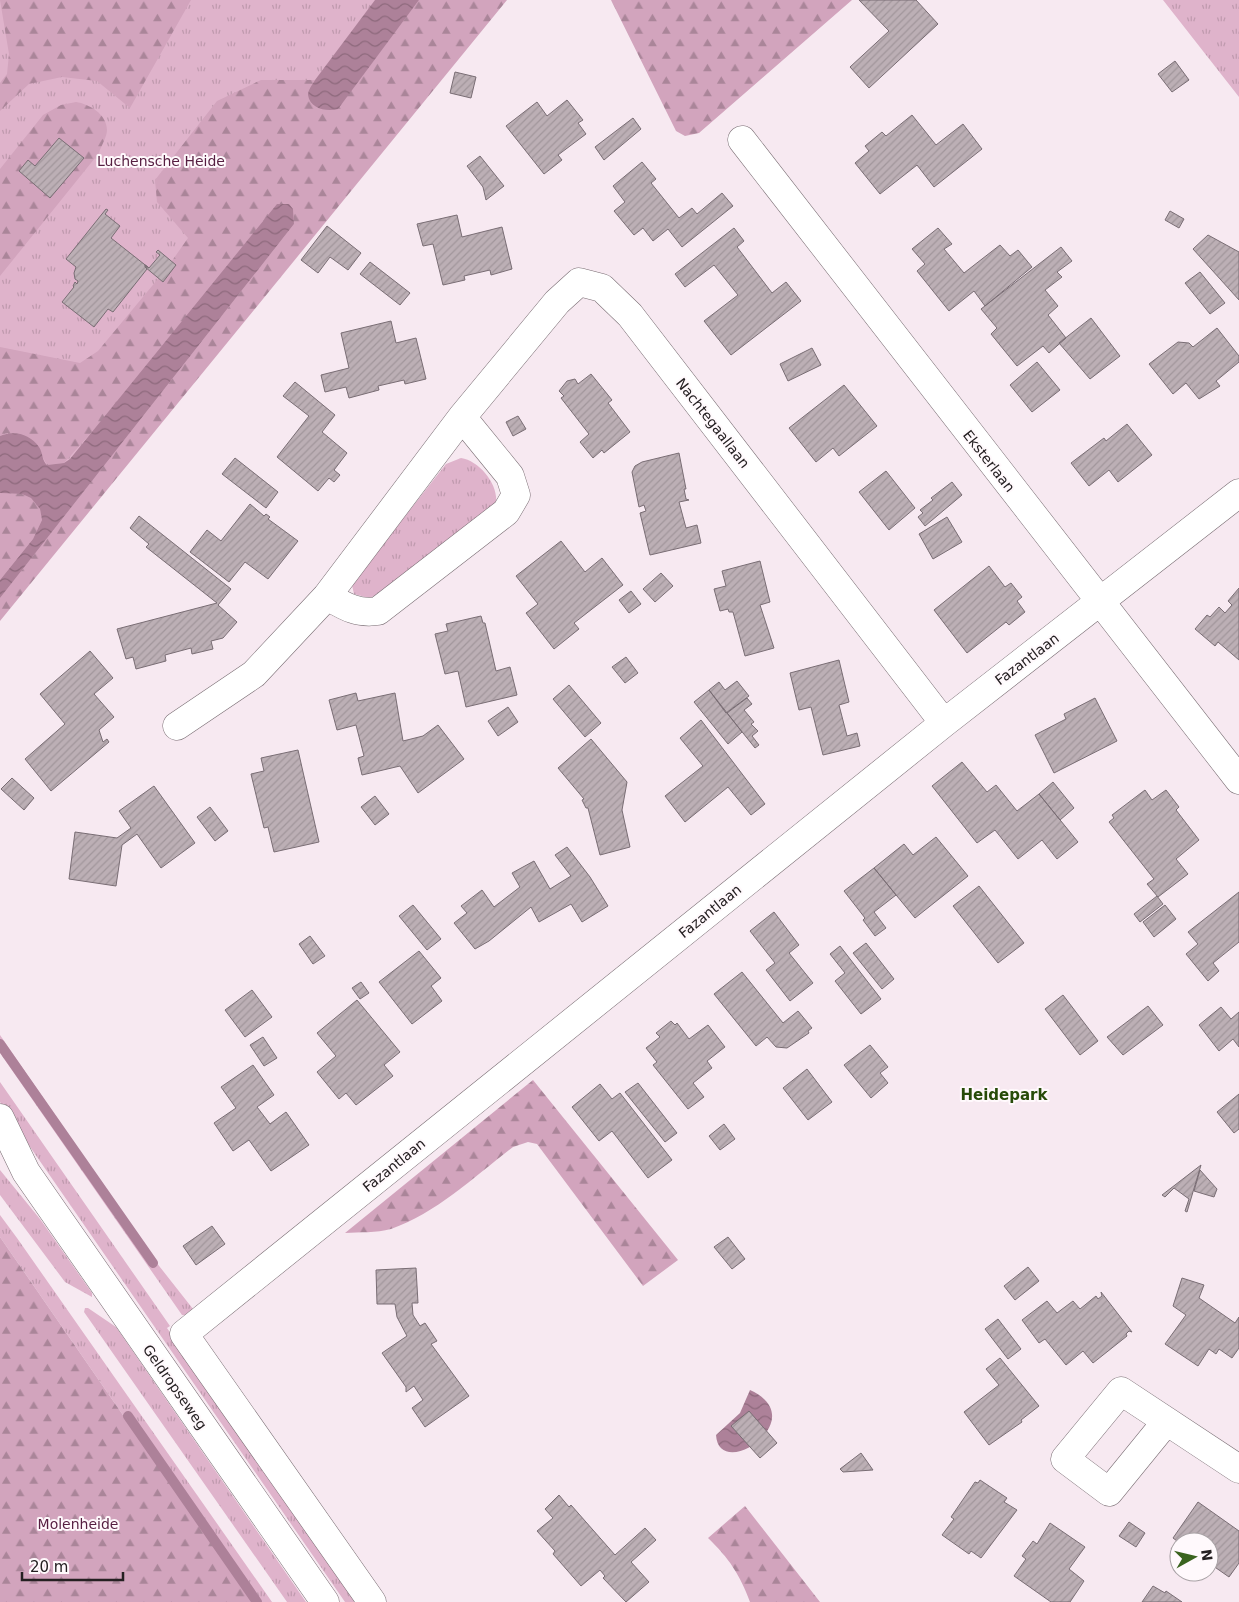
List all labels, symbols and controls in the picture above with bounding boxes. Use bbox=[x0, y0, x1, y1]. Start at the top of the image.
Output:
park label: Luchensche Heide bbox=[97, 153, 225, 169]
street label: Nachtegaallaan bbox=[673, 375, 753, 471]
street label: Eksterlaan bbox=[960, 427, 1018, 495]
street label: Fazantlaan bbox=[992, 630, 1062, 688]
street label: Fazantlaan bbox=[676, 881, 744, 941]
district label: Heidepark bbox=[960, 1086, 1049, 1104]
street label: Fazantlaan bbox=[360, 1135, 428, 1195]
street label: Geldropseweg bbox=[140, 1341, 210, 1433]
park label: Molenheide bbox=[38, 1516, 118, 1532]
north arrow bbox=[1169, 1532, 1219, 1582]
text: N bbox=[1198, 1548, 1216, 1562]
scale bar bbox=[22, 1550, 124, 1582]
text: 20 m bbox=[30, 1558, 68, 1576]

